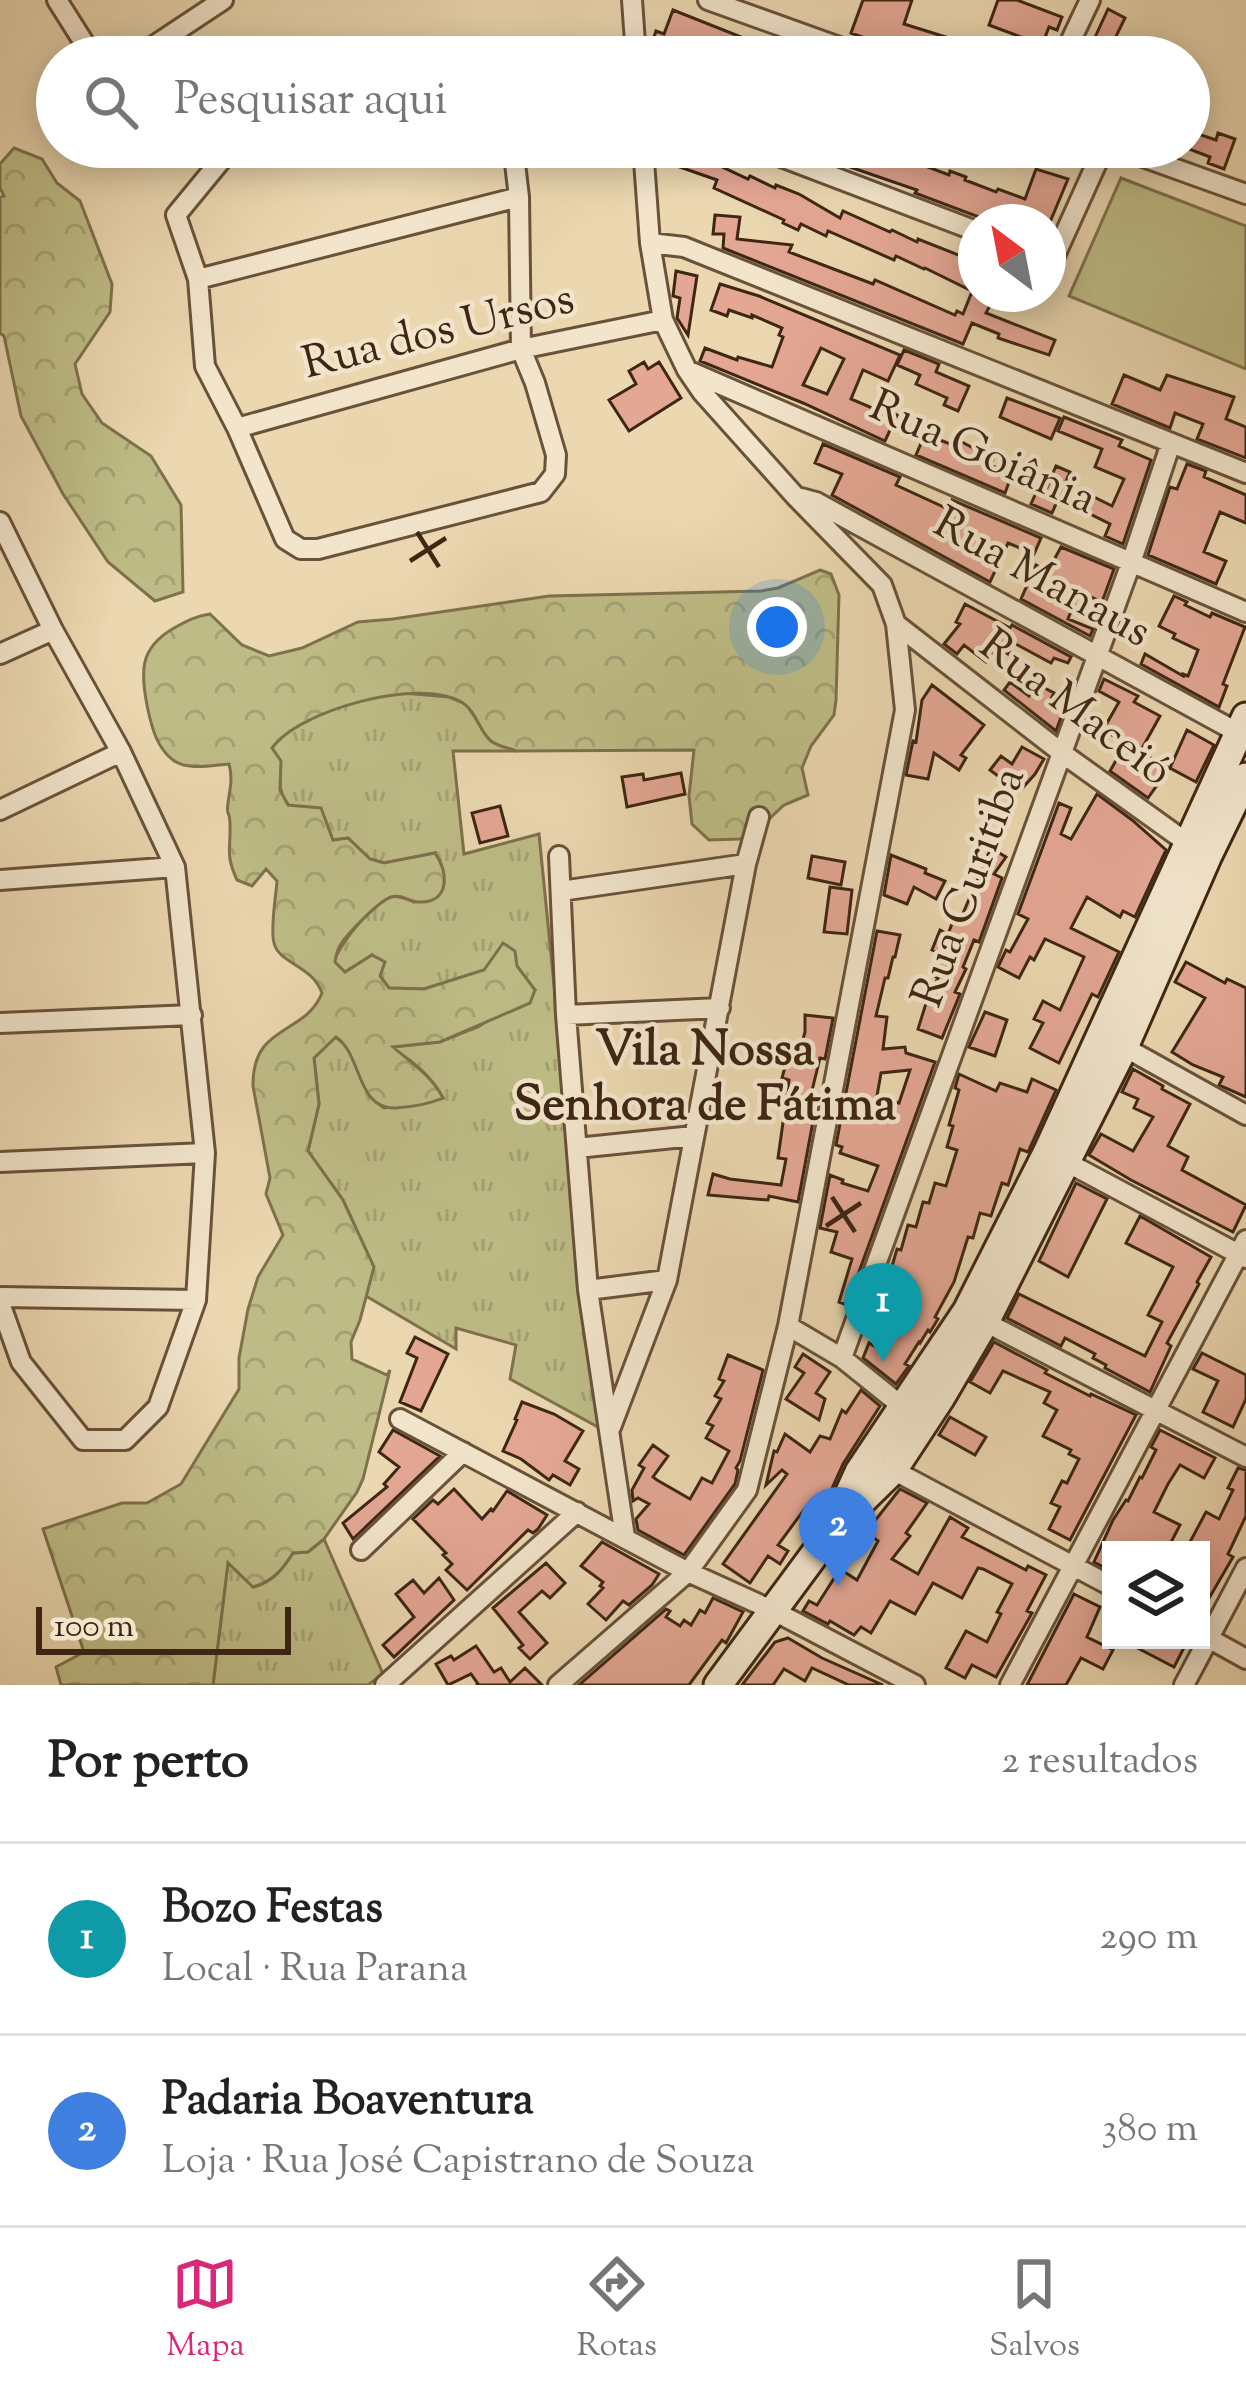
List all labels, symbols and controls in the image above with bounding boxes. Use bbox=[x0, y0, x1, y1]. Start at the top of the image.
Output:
search box bbox=[36, 36, 1210, 168]
icon: search bbox=[78, 69, 144, 135]
text: Pesquisar aqui bbox=[174, 70, 447, 135]
north arrow bbox=[958, 204, 1066, 312]
street label: Rua dos Ursos bbox=[296, 269, 582, 399]
street label: Rua Goiânia bbox=[858, 376, 1106, 534]
street label: Rua Manaus bbox=[920, 493, 1162, 667]
your location bbox=[747, 597, 807, 657]
street label: Rua Maceió bbox=[964, 616, 1184, 804]
street label: Rua Curitiba bbox=[897, 759, 1045, 1017]
district label: Vila Nossa Senhora de Fátima bbox=[514, 1018, 896, 1142]
pin: 1 bbox=[844, 1263, 922, 1362]
pin: 2 bbox=[799, 1487, 877, 1586]
map controls bbox=[1102, 1541, 1210, 1649]
button: layers bbox=[1102, 1541, 1210, 1649]
scale bar bbox=[36, 1601, 291, 1654]
text: 100 m bbox=[54, 1604, 134, 1652]
text: Por perto bbox=[48, 1727, 249, 1800]
text: 2 resultados bbox=[1001, 1735, 1198, 1791]
text: Bozo Festas bbox=[162, 1878, 383, 1943]
text: 1 bbox=[80, 1911, 94, 1967]
text: 290 m bbox=[1100, 1911, 1198, 1967]
text: Local · Rua Parana bbox=[162, 1943, 468, 1999]
text: Padaria Boaventura bbox=[162, 2070, 534, 2135]
text: 2 bbox=[78, 2103, 96, 2159]
text: 380 m bbox=[1102, 2103, 1198, 2159]
text: Loja · Rua José Capistrano de Souza bbox=[162, 2135, 755, 2191]
tab: Mapa bbox=[166, 2251, 245, 2371]
tab: Rotas bbox=[577, 2251, 657, 2371]
tab: Salvos bbox=[989, 2251, 1080, 2371]

